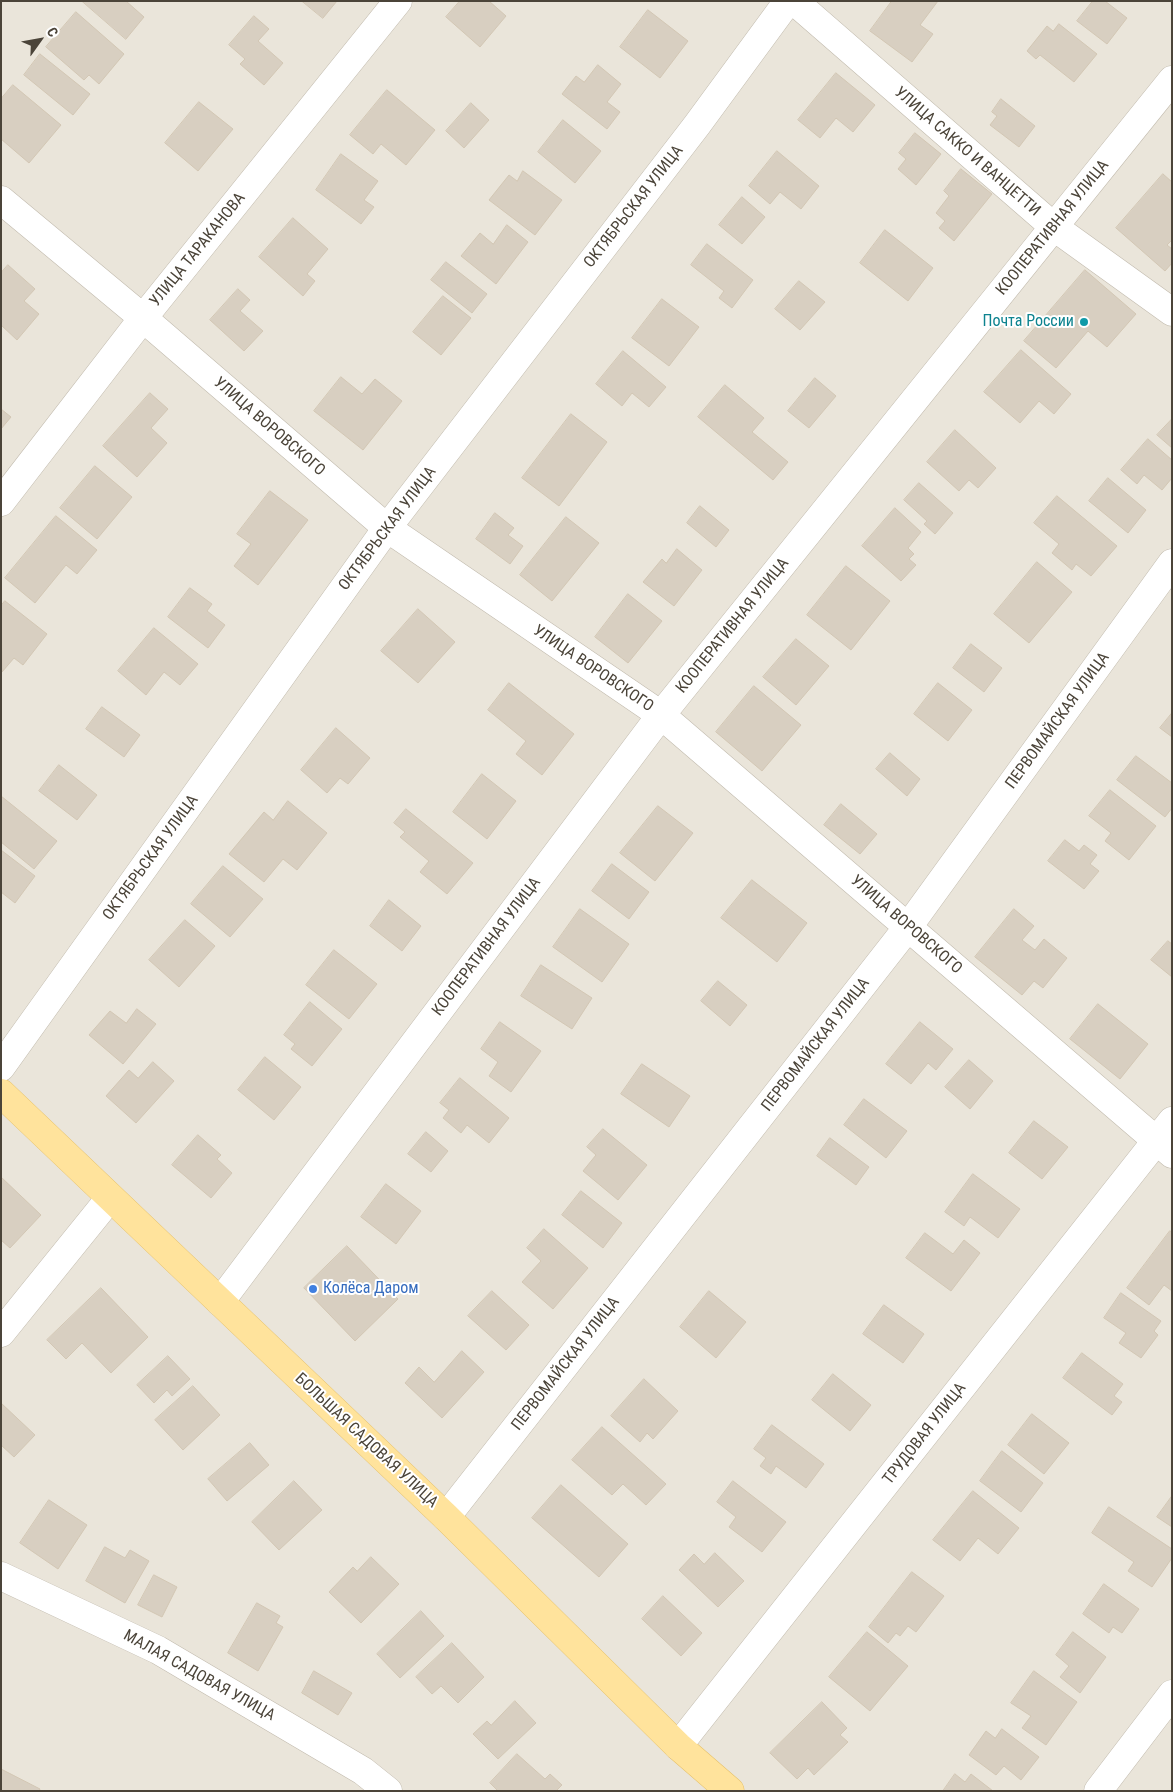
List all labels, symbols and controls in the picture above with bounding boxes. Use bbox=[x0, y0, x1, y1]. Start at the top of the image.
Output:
north arrow bbox=[15, 15, 65, 65]
text: С bbox=[44, 24, 62, 40]
street label: УЛИЦА САККО И ВАНЦЕТТИ bbox=[890, 83, 1044, 221]
street label: ОКТЯБРЬСКАЯ УЛИЦА bbox=[580, 142, 688, 272]
street label: КООПЕРАТИВНАЯ УЛИЦА bbox=[993, 156, 1113, 300]
street label: УЛИЦА ТАРАКАНОВА bbox=[146, 189, 250, 311]
place label: Почта России bbox=[982, 312, 1074, 332]
marker: Почта России bbox=[1078, 316, 1090, 328]
street label: УЛИЦА ВОРОВСКОГО bbox=[209, 373, 329, 481]
street label: ОКТЯБРЬСКАЯ УЛИЦА bbox=[335, 463, 441, 595]
street label: КООПЕРАТИВНАЯ УЛИЦА bbox=[673, 554, 793, 698]
street label: УЛИЦА ВОРОВСКОГО bbox=[529, 622, 657, 716]
street label: ПЕРВОМАЙСКАЯ УЛИЦА bbox=[1002, 649, 1114, 793]
street label: ОКТЯБРЬСКАЯ УЛИЦА bbox=[99, 792, 203, 924]
street label: УЛИЦА ВОРОВСКОГО bbox=[846, 871, 966, 979]
street label: КООПЕРАТИВНАЯ УЛИЦА bbox=[429, 874, 545, 1020]
street label: ПЕРВОМАЙСКАЯ УЛИЦА bbox=[758, 974, 874, 1116]
place label: Колёса Даром bbox=[323, 1279, 419, 1299]
marker: Колёса Даром bbox=[307, 1283, 319, 1295]
street label: ПЕРВОМАЙСКАЯ УЛИЦА bbox=[508, 1293, 624, 1435]
street label: БОЛЬШАЯ САДОВАЯ УЛИЦА bbox=[290, 1370, 442, 1512]
street label: ТРУДОВАЯ УЛИЦА bbox=[879, 1379, 971, 1489]
street label: МАЛАЯ САДОВАЯ УЛИЦА bbox=[120, 1626, 278, 1726]

